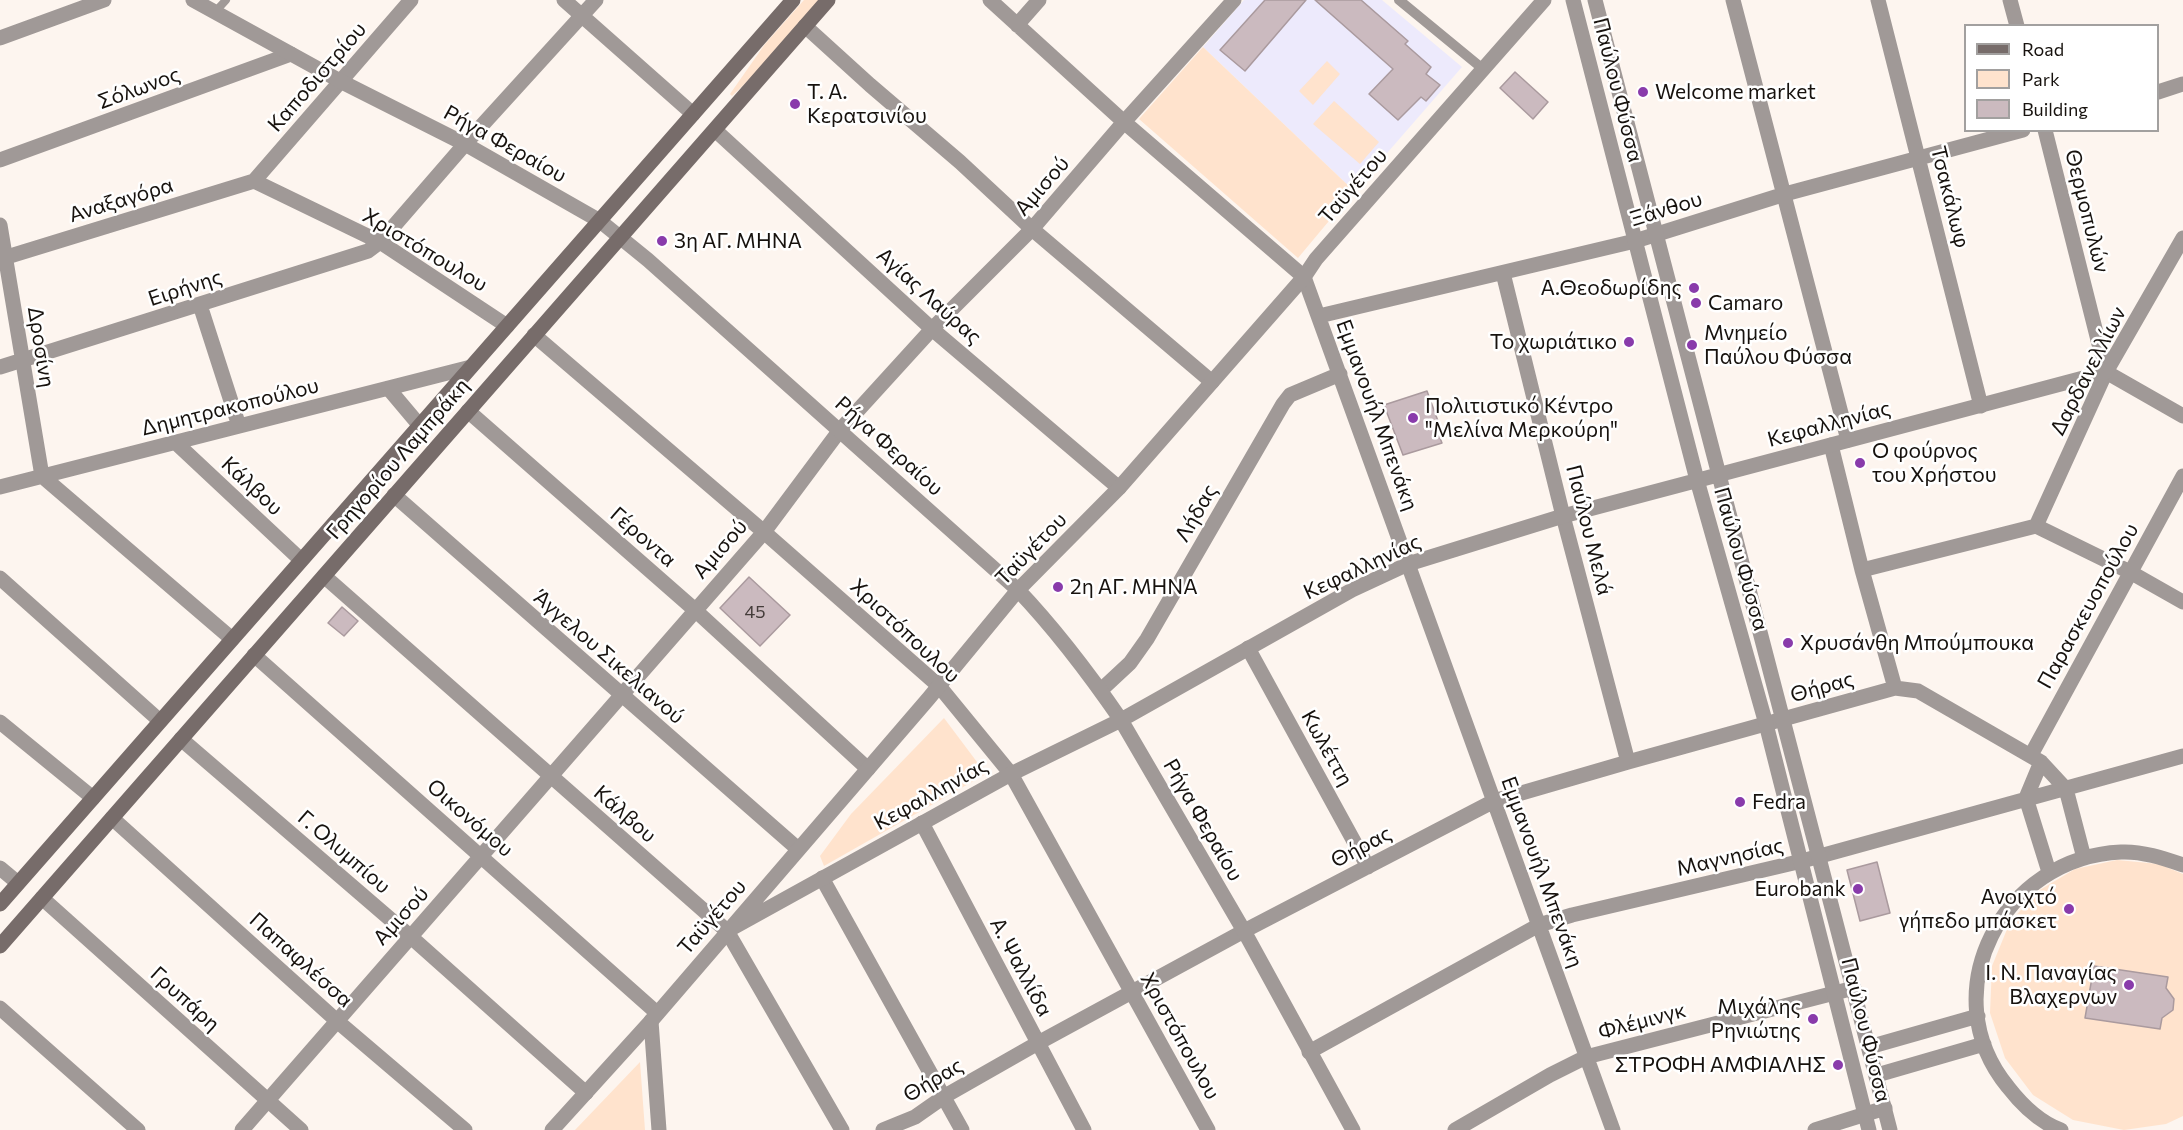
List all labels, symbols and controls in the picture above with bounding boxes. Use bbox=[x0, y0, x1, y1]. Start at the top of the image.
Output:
street label: Παύλου Φύσσα bbox=[1588, 15, 1648, 165]
street label: Καποδιστρίου bbox=[262, 17, 372, 137]
legend bbox=[1964, 24, 2159, 132]
text: Road bbox=[2022, 38, 2064, 60]
street label: Σόλωνος bbox=[95, 62, 183, 114]
text: Park bbox=[2022, 68, 2060, 90]
place label: Τ. Α. Κερατσινίου bbox=[807, 79, 927, 129]
place label: Welcome market bbox=[1655, 79, 1816, 105]
marker: Welcome market bbox=[1636, 85, 1650, 99]
marker: Τ. Α. Κερατσινίου bbox=[788, 97, 802, 111]
text: Building bbox=[2022, 98, 2088, 120]
street label: Ρήγα Φεραίου bbox=[439, 100, 571, 188]
street label: Ταϋγέτου bbox=[1313, 143, 1393, 229]
street label: Τσακάλωφ bbox=[1925, 144, 1975, 250]
street label: Θερμοπυλών bbox=[2059, 147, 2115, 275]
street label: Αμισού bbox=[1009, 151, 1075, 221]
street label: Αναξαγόρα bbox=[66, 172, 176, 228]
street label: Ξάνθου bbox=[1627, 186, 1705, 232]
street label: Χριστόπουλου bbox=[358, 203, 492, 297]
place label: 3η ΑΓ. ΜΗΝΑ bbox=[674, 228, 802, 254]
marker: 3η ΑΓ. ΜΗΝΑ bbox=[655, 234, 669, 248]
street label: Αγίας Λαύρας bbox=[872, 242, 986, 350]
street label: Ειρήνης bbox=[145, 264, 225, 312]
place label: Α.Θεοδωρίδης bbox=[1541, 275, 1682, 301]
marker: Α.Θεοδωρίδης bbox=[1687, 281, 1701, 295]
place label: Camaro bbox=[1708, 290, 1783, 316]
marker: Camaro bbox=[1689, 296, 1703, 310]
street label: Δαρδανελλίων bbox=[2045, 302, 2131, 440]
street label: Δροσίνη bbox=[22, 305, 60, 389]
street label: Εμμανουήλ Μπενάκη bbox=[1331, 316, 1423, 514]
place label: Μνημείο Παύλου Φύσσα bbox=[1704, 320, 1852, 370]
place label: Το χωριάτικο bbox=[1490, 329, 1617, 355]
marker: Το χωριάτικο bbox=[1622, 335, 1636, 349]
marker: Μνημείο Παύλου Φύσσα bbox=[1685, 338, 1699, 352]
street label: Δημητρακοπούλου bbox=[139, 373, 321, 441]
street label: Γρηγορίου Λαμπράκη bbox=[321, 373, 475, 545]
street label: Ρήγα Φεραίου bbox=[830, 391, 948, 501]
place label: Πολιτιστικό Κέντρο "Μελίνα Μερκούρη" bbox=[1425, 393, 1618, 443]
street label: Κεφαλληνίας bbox=[1765, 395, 1893, 453]
marker: Πολιτιστικό Κέντρο "Μελίνα Μερκούρη" bbox=[1406, 411, 1420, 425]
place label: Ο φούρνος του Χρήστου bbox=[1872, 438, 1997, 488]
street label: Κάλβου bbox=[216, 451, 288, 521]
marker: Ο φούρνος του Χρήστου bbox=[1853, 456, 1867, 470]
street label: Παύλου Μελά bbox=[1561, 462, 1617, 598]
street label: Λήδας bbox=[1170, 480, 1222, 546]
street label: Παύλου Φύσσα bbox=[1708, 484, 1774, 634]
street label: Γέροντα bbox=[605, 502, 681, 572]
street label: Ταϋγέτου bbox=[990, 507, 1072, 591]
street label: Αμισού bbox=[687, 514, 753, 584]
street label: Παρασκευοπούλου bbox=[2032, 519, 2144, 693]
street label: Κεφαλληνίας bbox=[1299, 529, 1425, 605]
street label: Χριστόπουλου bbox=[845, 574, 965, 688]
place label: 2η ΑΓ. ΜΗΝΑ bbox=[1070, 574, 1198, 600]
marker: 2η ΑΓ. ΜΗΝΑ bbox=[1051, 580, 1065, 594]
street label: Άγγελου Σικελιανού bbox=[529, 585, 689, 729]
house number: 45 bbox=[744, 601, 766, 623]
place label: Χρυσάνθη Μπούμπουκα bbox=[1800, 630, 2034, 656]
marker: Χρυσάνθη Μπούμπουκα bbox=[1781, 636, 1795, 650]
street label: Θήρας bbox=[1787, 666, 1857, 708]
street label: Κωλέττη bbox=[1296, 706, 1358, 790]
street label: Κεφαλληνίας bbox=[870, 752, 992, 836]
street label: Ρήγα Φεραίου bbox=[1158, 755, 1248, 885]
street label: Εμμανουήλ Μπενάκη bbox=[1496, 773, 1588, 971]
street label: Οικονόμου bbox=[422, 774, 518, 862]
street label: Κάλβου bbox=[589, 780, 661, 848]
place label: Fedra bbox=[1752, 789, 1806, 815]
marker: Fedra bbox=[1733, 795, 1747, 809]
street label: Γ. Ολυμπίου bbox=[293, 805, 395, 899]
street label: Θήρας bbox=[1327, 821, 1395, 873]
street label: Μαγνησίας bbox=[1674, 832, 1786, 882]
street label: Ταϋγέτου bbox=[672, 874, 752, 960]
place label: Eurobank bbox=[1754, 876, 1846, 902]
street label: Αμισού bbox=[368, 881, 434, 951]
marker: Eurobank bbox=[1851, 882, 1865, 896]
place label: Ανοιχτό γήπεδο μπάσκετ bbox=[1899, 884, 2057, 934]
marker: Ανοιχτό γήπεδο μπάσκετ bbox=[2062, 902, 2076, 916]
street label: Παπαφλέσσα bbox=[244, 907, 358, 1013]
street label: Α. Ψαλλίδα bbox=[985, 913, 1057, 1021]
street label: Παύλου Φύσσα bbox=[1836, 955, 1896, 1105]
place label: Ι. Ν. Παναγίας Βλαχερνων bbox=[1985, 960, 2117, 1010]
street label: Γρυπάρη bbox=[145, 961, 225, 1037]
street label: Χριστόπουλου bbox=[1135, 968, 1225, 1104]
marker: Ι. Ν. Παναγίας Βλαχερνων bbox=[2122, 978, 2136, 992]
place label: Μιχάλης Ρηνιώτης bbox=[1711, 994, 1801, 1044]
street label: Φλέμινγκ bbox=[1596, 997, 1688, 1045]
marker: Μιχάλης Ρηνιώτης bbox=[1806, 1012, 1820, 1026]
place label: ΣΤΡΟΦΗ ΑΜΦΙΑΛΗΣ bbox=[1615, 1052, 1826, 1078]
street label: Θήρας bbox=[899, 1053, 967, 1107]
marker: ΣΤΡΟΦΗ ΑΜΦΙΑΛΗΣ bbox=[1831, 1058, 1845, 1072]

